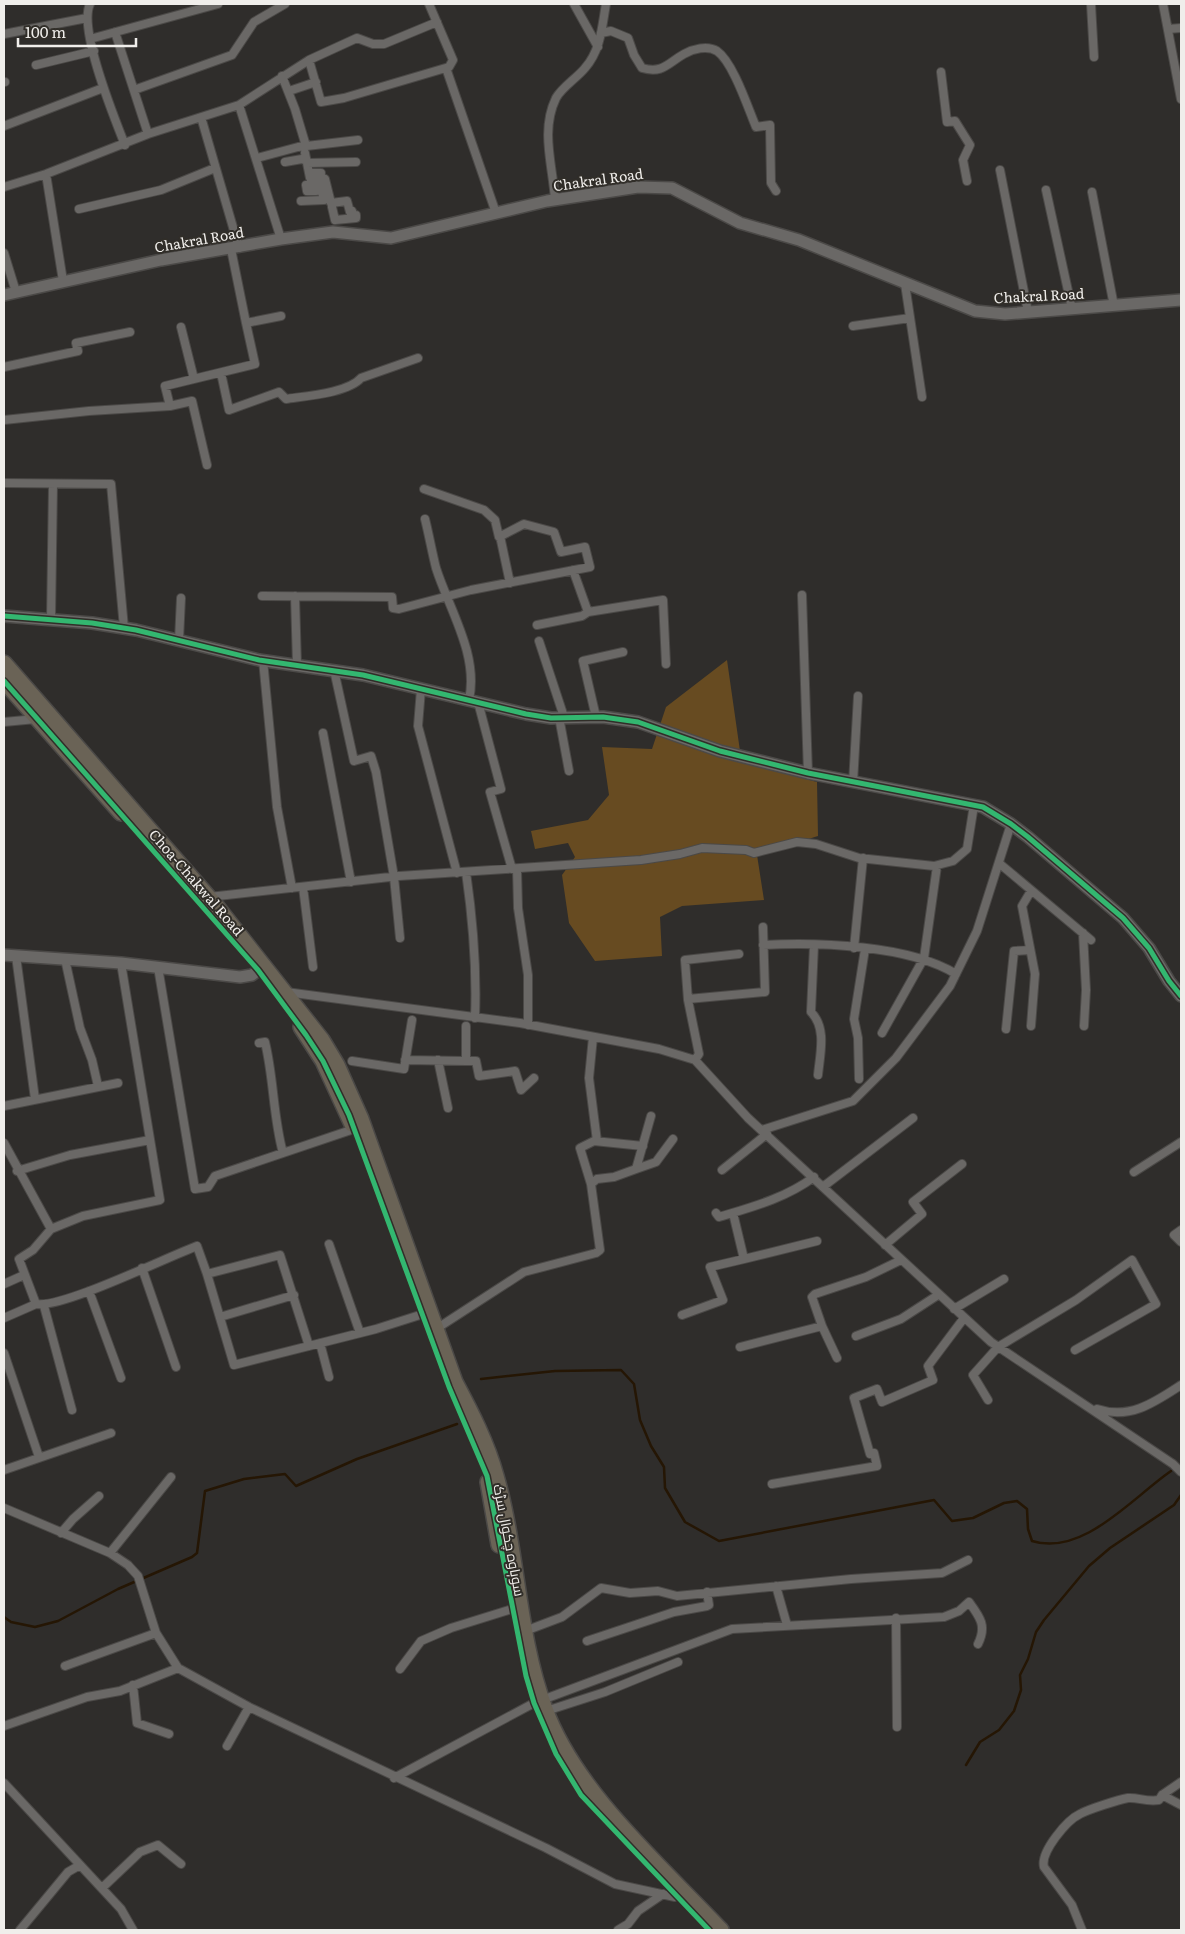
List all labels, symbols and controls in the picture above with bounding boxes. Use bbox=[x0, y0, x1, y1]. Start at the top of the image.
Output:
scale bar bbox=[18, 15, 135, 47]
text: 100 m bbox=[25, 20, 66, 43]
street label: Chakral Road bbox=[552, 163, 645, 195]
street label: Chakral Road bbox=[153, 221, 246, 257]
street label: Chakral Road bbox=[993, 283, 1085, 307]
street label: Choa-Chakwal Road bbox=[145, 824, 249, 940]
street label: سوہاوہ چکوال سڑک bbox=[488, 1482, 531, 1598]

